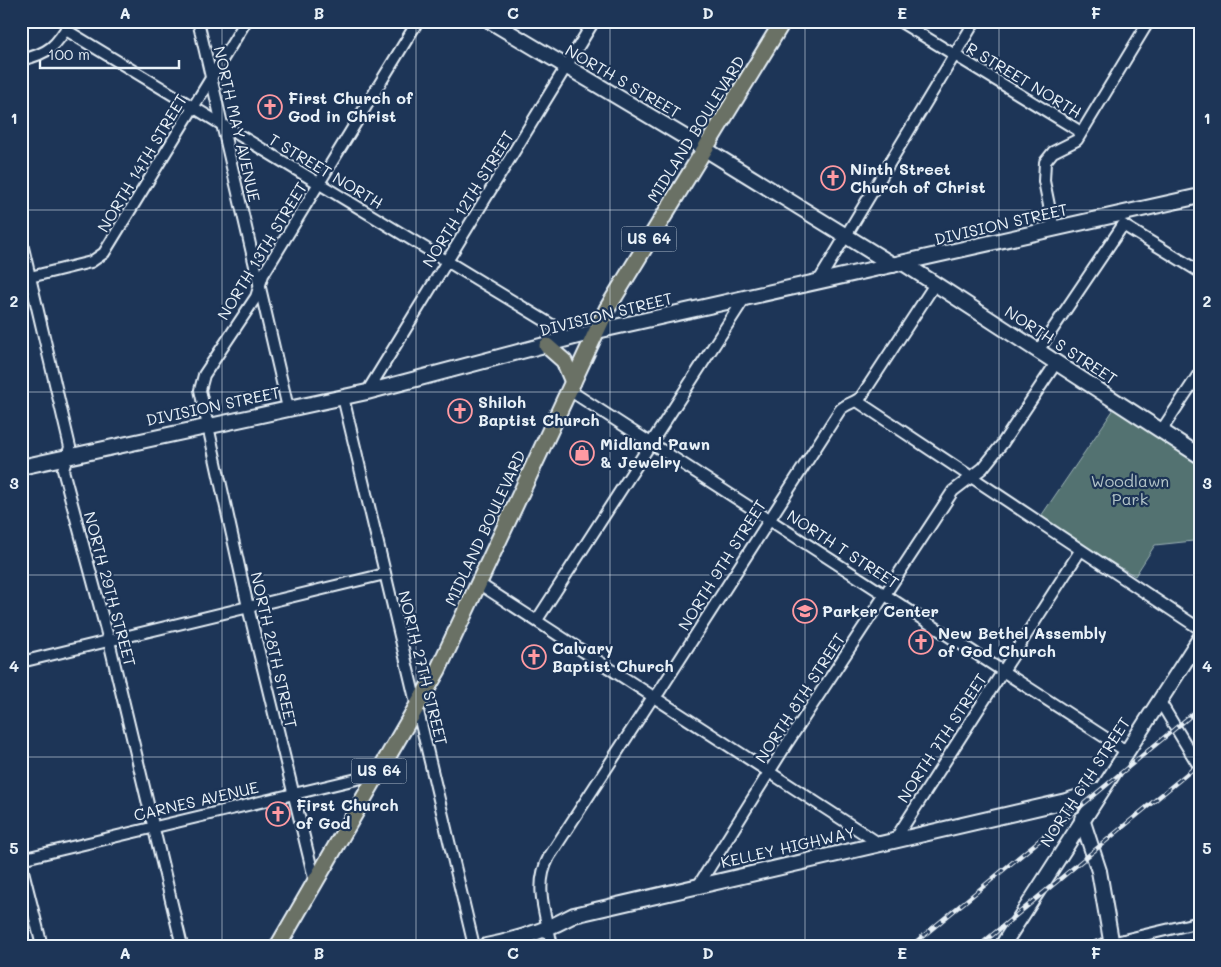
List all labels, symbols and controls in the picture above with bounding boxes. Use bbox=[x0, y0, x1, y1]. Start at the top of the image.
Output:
text: A bbox=[119, 2, 131, 23]
text: B bbox=[314, 2, 324, 23]
text: C bbox=[507, 2, 519, 23]
text: D bbox=[702, 2, 714, 23]
text: E bbox=[897, 2, 907, 23]
text: F bbox=[1091, 2, 1101, 23]
street label: R STREET NORTH bbox=[963, 37, 1086, 122]
scale bar bbox=[40, 38, 179, 70]
street label: NORTH S STREET bbox=[562, 39, 685, 122]
text: 100 m bbox=[48, 44, 90, 64]
street label: NORTH MAY AVENUE bbox=[209, 44, 266, 204]
street label: MIDLAND BOULEVARD bbox=[642, 51, 749, 206]
place label: First Church of God in Christ bbox=[288, 87, 414, 126]
street label: NORTH 14TH STREET bbox=[92, 90, 191, 236]
church icon: First Church of God in Christ bbox=[257, 94, 283, 120]
text: 1 bbox=[10, 107, 18, 128]
text: 1 bbox=[1203, 107, 1211, 128]
street label: NORTH 12TH STREET bbox=[417, 126, 518, 271]
street label: T STREET NORTH bbox=[265, 128, 387, 213]
place label: Ninth Street Church of Christ bbox=[850, 158, 986, 197]
church icon: Ninth Street Church of Christ bbox=[820, 165, 846, 191]
street label: NORTH 13TH STREET bbox=[212, 178, 311, 324]
street label: DIVISION STREET bbox=[932, 198, 1070, 249]
road number: US 64 bbox=[622, 226, 676, 252]
street label: DIVISION STREET bbox=[537, 287, 675, 340]
text: 2 bbox=[10, 290, 19, 311]
text: 2 bbox=[1203, 290, 1212, 311]
street label: NORTH S STREET bbox=[1001, 300, 1121, 389]
street label: DIVISION STREET bbox=[144, 381, 282, 430]
place label: Shiloh Baptist Church bbox=[478, 391, 600, 430]
church icon: Shiloh Baptist Church bbox=[447, 398, 473, 424]
place label: Midland Pawn & Jewelry bbox=[600, 433, 710, 472]
shop icon: Midland Pawn & Jewelry bbox=[569, 440, 595, 466]
street label: MIDLAND BOULEVARD bbox=[439, 447, 530, 609]
park label: Woodlawn Park bbox=[1091, 470, 1169, 509]
text: 3 bbox=[9, 472, 19, 493]
text: 3 bbox=[1202, 472, 1212, 493]
street label: NORTH 9TH STREET bbox=[673, 495, 770, 634]
street label: NORTH T STREET bbox=[783, 504, 903, 593]
street label: NORTH 29TH STREET bbox=[80, 509, 141, 669]
street label: NORTH 28TH STREET bbox=[246, 570, 303, 730]
street label: NORTH 27TH STREET bbox=[394, 588, 453, 748]
school or university icon: Parker Center bbox=[792, 598, 818, 624]
place label: Parker Center bbox=[822, 600, 939, 621]
place label: New Bethel Assembly of God Church bbox=[938, 622, 1107, 661]
street label: NORTH 8TH STREET bbox=[750, 629, 849, 767]
church icon: New Bethel Assembly of God Church bbox=[908, 629, 934, 655]
place label: Calvary Baptist Church bbox=[552, 637, 674, 676]
church icon: Calvary Baptist Church bbox=[521, 644, 547, 670]
text: 4 bbox=[9, 655, 19, 676]
text: 4 bbox=[1202, 655, 1212, 676]
street label: NORTH 7TH STREET bbox=[892, 669, 991, 806]
street label: NORTH 6TH STREET bbox=[1035, 713, 1134, 851]
road number: US 64 bbox=[352, 758, 406, 784]
street label: CARNES AVENUE bbox=[131, 776, 260, 825]
place label: First Church of God bbox=[296, 794, 398, 833]
church icon: First Church of God bbox=[265, 801, 291, 827]
street label: KELLEY HIGHWAY bbox=[718, 821, 857, 872]
text: 5 bbox=[9, 837, 19, 858]
text: 5 bbox=[1202, 837, 1212, 858]
text: A bbox=[119, 942, 131, 963]
text: B bbox=[314, 942, 324, 963]
text: C bbox=[507, 942, 519, 963]
text: D bbox=[702, 942, 714, 963]
text: E bbox=[897, 942, 907, 963]
text: F bbox=[1091, 942, 1101, 963]

